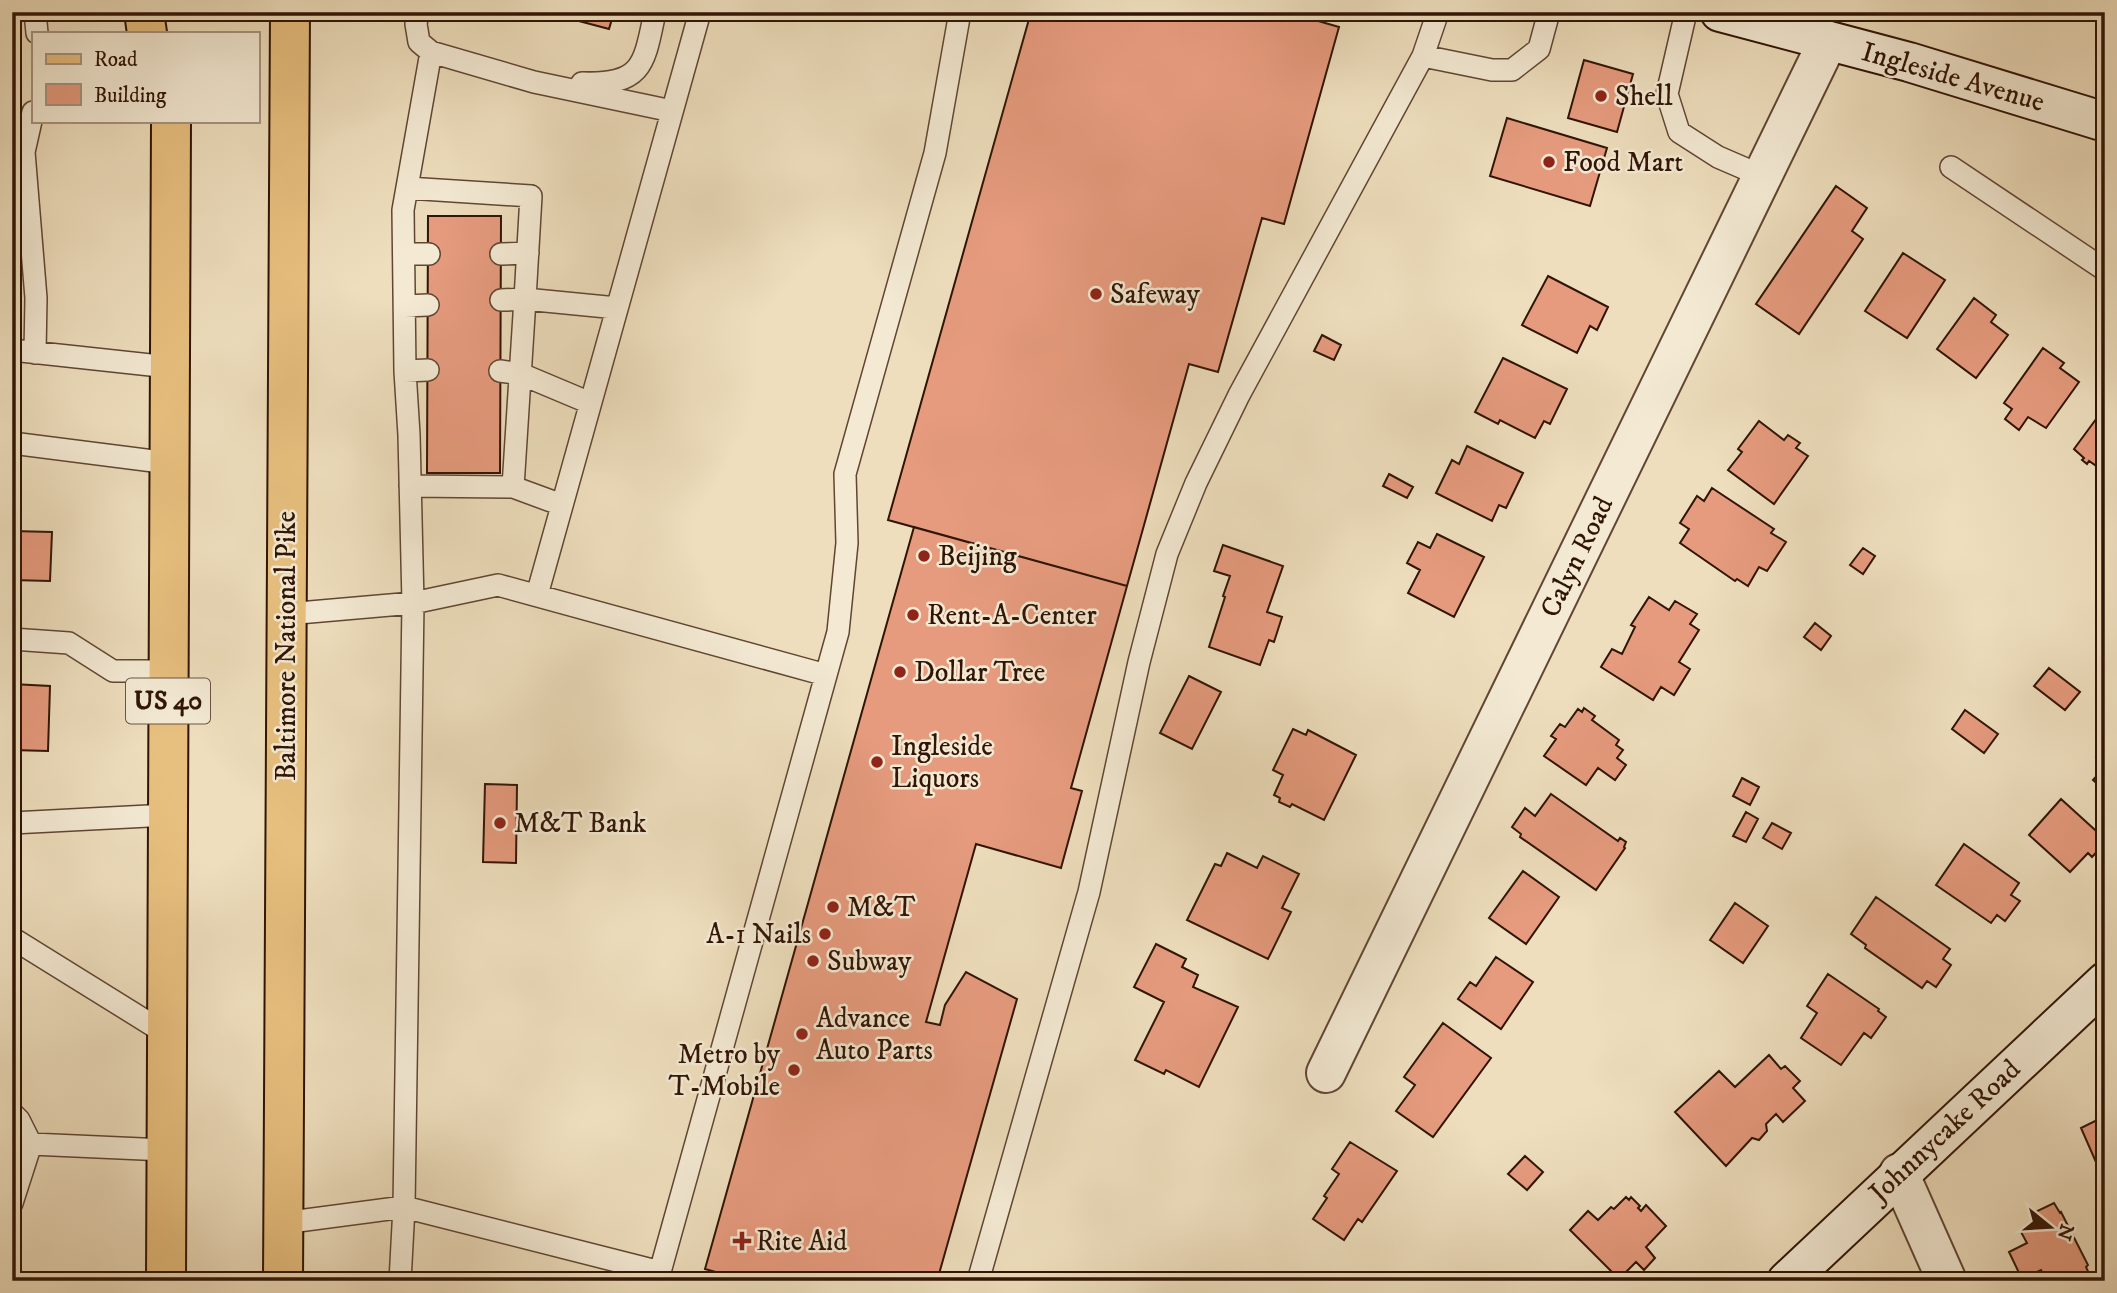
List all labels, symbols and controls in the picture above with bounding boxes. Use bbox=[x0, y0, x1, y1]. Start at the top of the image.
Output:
legend bbox=[32, 32, 259, 122]
street label: Ingleside Avenue bbox=[1858, 34, 2048, 120]
text: Road bbox=[94, 47, 138, 73]
place label: Shell bbox=[1615, 79, 1673, 114]
text: Building bbox=[94, 83, 167, 109]
marker: Shell bbox=[1593, 88, 1609, 104]
place label: Food Mart bbox=[1563, 145, 1683, 180]
marker: Food Mart bbox=[1541, 154, 1557, 170]
place label: Safeway bbox=[1110, 277, 1201, 312]
marker: Safeway bbox=[1088, 286, 1104, 302]
street label: Calyn Road bbox=[1533, 491, 1621, 623]
street label: Baltimore National Pike bbox=[269, 511, 304, 781]
place label: Beijing bbox=[938, 539, 1017, 574]
marker: Beijing bbox=[916, 548, 932, 564]
place label: Rent-A-Center bbox=[927, 598, 1097, 633]
marker: Rent-A-Center bbox=[905, 607, 921, 623]
place label: Dollar Tree bbox=[914, 655, 1045, 690]
marker: Dollar Tree bbox=[892, 664, 908, 680]
road number: US 40 bbox=[126, 678, 210, 723]
place label: Ingleside Liquors bbox=[891, 729, 993, 796]
marker: Ingleside Liquors bbox=[869, 754, 885, 770]
place label: M&T Bank bbox=[514, 806, 647, 841]
marker: M&T Bank bbox=[492, 815, 508, 831]
place label: M&T bbox=[847, 890, 915, 925]
marker: M&T bbox=[825, 899, 841, 915]
place label: A-1 Nails bbox=[706, 917, 811, 952]
marker: A-1 Nails bbox=[817, 926, 833, 942]
place label: Subway bbox=[827, 944, 912, 979]
marker: Subway bbox=[805, 953, 821, 969]
place label: Advance Auto Parts bbox=[816, 1001, 933, 1068]
marker: Advance Auto Parts bbox=[794, 1026, 810, 1042]
place label: Metro by T-Mobile bbox=[668, 1037, 781, 1104]
street label: Johnnycake Road bbox=[1860, 1052, 2028, 1212]
marker: Metro by T-Mobile bbox=[786, 1062, 802, 1078]
north arrow bbox=[2016, 1192, 2086, 1262]
text: N bbox=[2051, 1221, 2078, 1243]
place label: Rite Aid bbox=[756, 1224, 847, 1259]
marker: Rite Aid bbox=[734, 1233, 750, 1249]

